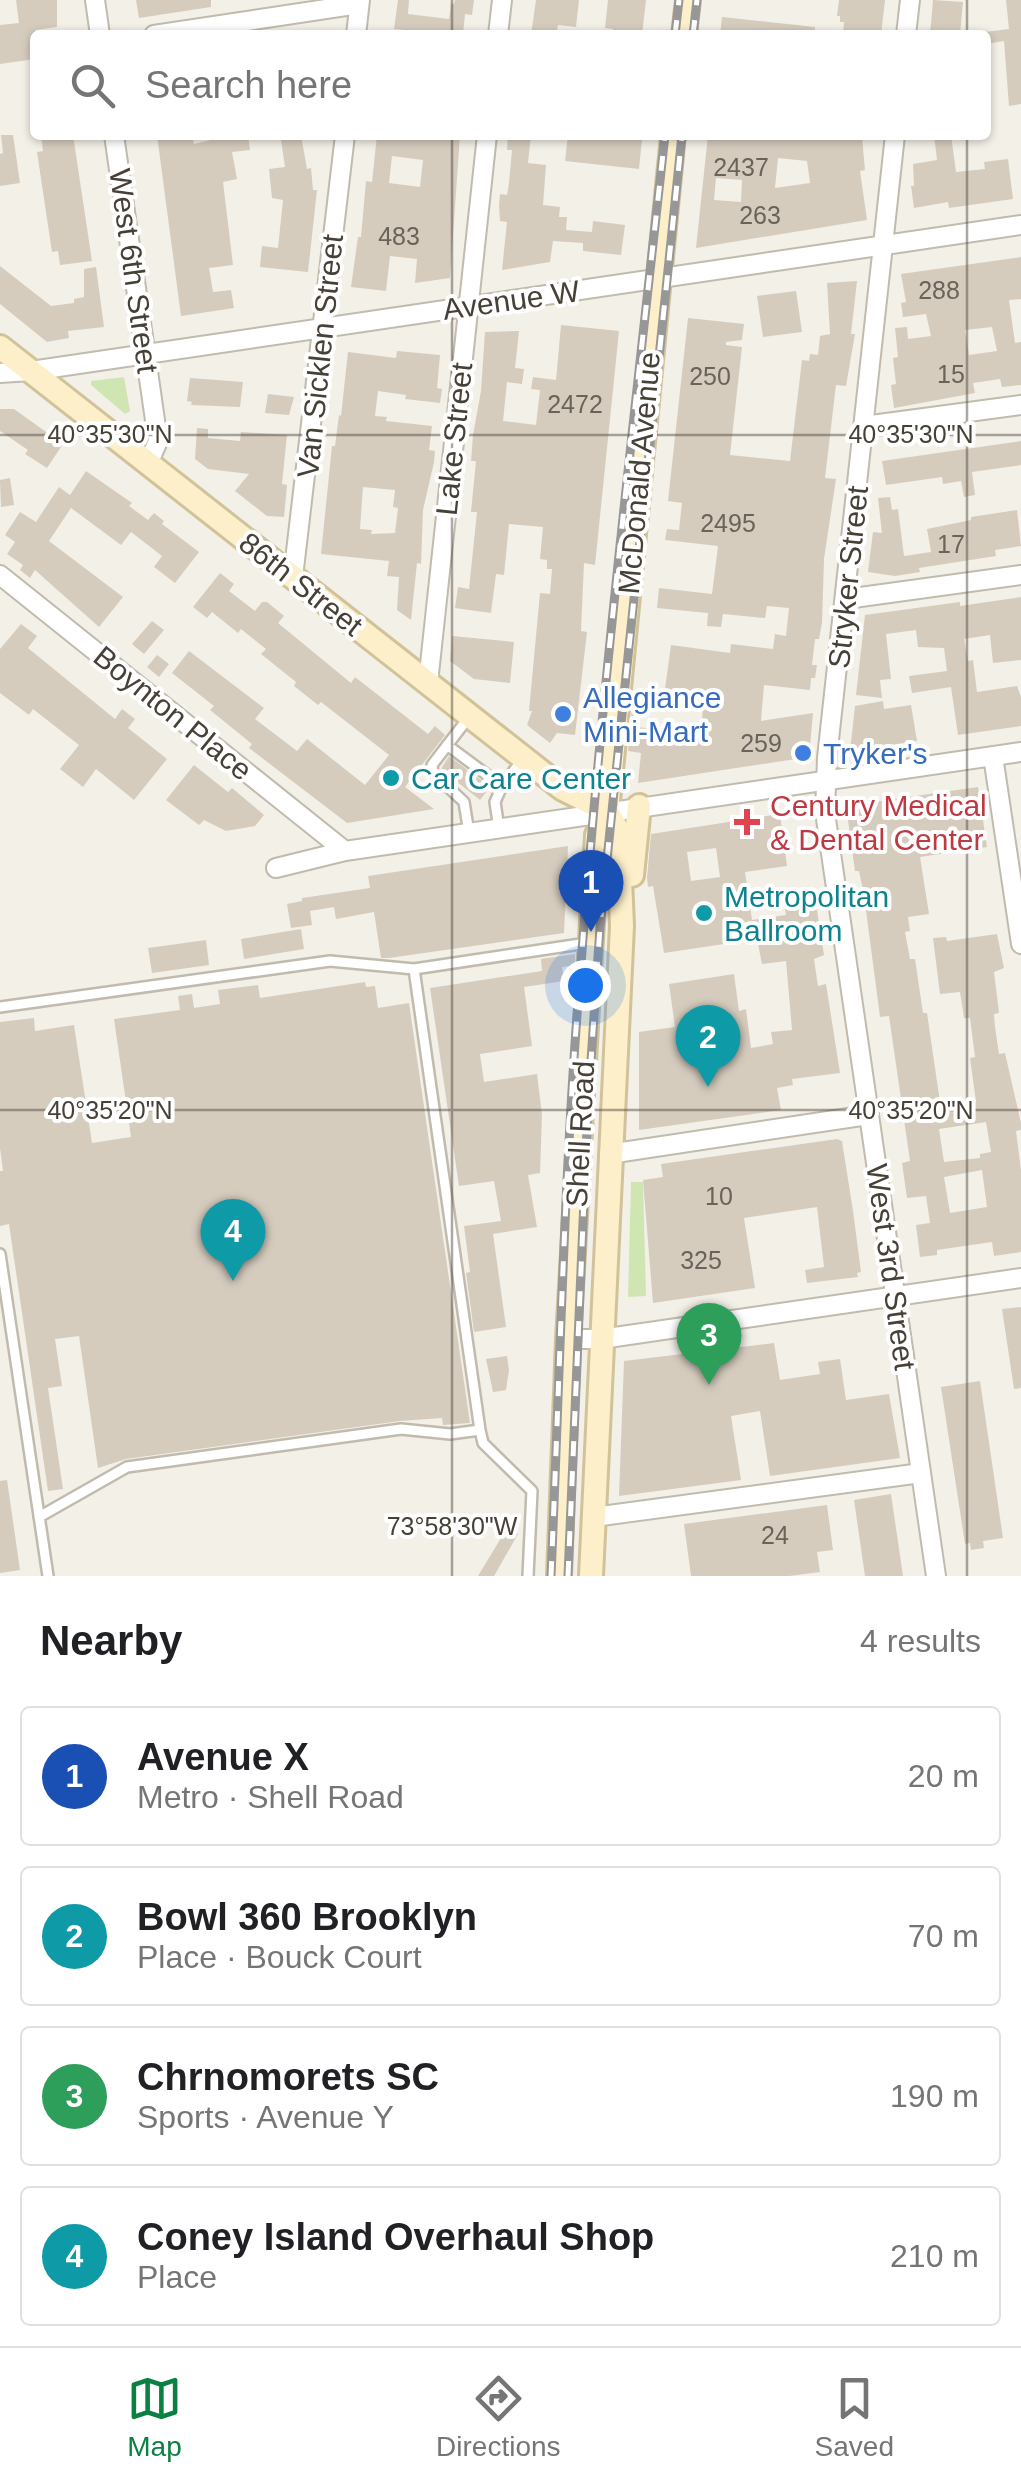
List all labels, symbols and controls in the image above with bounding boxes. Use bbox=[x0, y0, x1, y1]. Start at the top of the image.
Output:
search box bbox=[30, 30, 991, 140]
icon: search bbox=[65, 58, 120, 113]
text: Search here bbox=[145, 64, 352, 106]
house number: 2437 bbox=[713, 153, 769, 181]
street label: West 6th Street bbox=[103, 167, 165, 376]
house number: 263 bbox=[739, 201, 781, 229]
house number: 483 bbox=[378, 222, 420, 250]
street label: Van Sicklen Street bbox=[291, 232, 349, 479]
street label: Avenue W bbox=[440, 274, 582, 326]
house number: 288 bbox=[918, 276, 960, 304]
street label: McDonald Avenue bbox=[612, 351, 666, 595]
street label: Lake Street bbox=[430, 360, 478, 517]
house number: 15 bbox=[937, 360, 965, 388]
house number: 250 bbox=[689, 362, 731, 390]
house number: 2472 bbox=[547, 390, 603, 418]
text: 40°35'30"N bbox=[47, 420, 173, 448]
text: 40°35'30"N bbox=[848, 420, 974, 448]
street label: Stryker Street bbox=[822, 483, 874, 670]
house number: 2495 bbox=[700, 509, 756, 537]
street label: 86th Street bbox=[233, 526, 370, 643]
house number: 17 bbox=[937, 530, 965, 558]
street label: Boynton Place bbox=[87, 639, 259, 787]
place label: Allegiance Mini-Mart bbox=[583, 681, 721, 748]
marker: Allegiance Mini-Mart bbox=[552, 703, 574, 725]
house number: 259 bbox=[740, 729, 782, 757]
place label: Tryker's bbox=[823, 737, 928, 770]
marker: Tryker's bbox=[792, 742, 814, 764]
place label: Car Care Center bbox=[411, 762, 631, 795]
marker: Car Care Center bbox=[380, 767, 402, 789]
place label: Century Medical & Dental Center bbox=[770, 789, 987, 856]
marker: Century Medical & Dental Center bbox=[734, 809, 760, 835]
pin: 1 bbox=[558, 850, 624, 932]
place label: Metropolitan Ballroom bbox=[724, 880, 889, 947]
marker: Metropolitan Ballroom bbox=[693, 902, 715, 924]
your location bbox=[560, 960, 611, 1011]
pin: 2 bbox=[676, 1004, 740, 1087]
street label: Shell Road bbox=[560, 1060, 600, 1208]
text: 40°35'20"N bbox=[47, 1096, 173, 1124]
text: 40°35'20"N bbox=[848, 1096, 974, 1124]
street label: West 3rd Street bbox=[860, 1162, 922, 1373]
house number: 10 bbox=[705, 1182, 733, 1210]
pin: 4 bbox=[200, 1198, 266, 1281]
house number: 325 bbox=[680, 1246, 722, 1274]
pin: 3 bbox=[676, 1302, 742, 1385]
text: 73°58'30"W bbox=[387, 1512, 518, 1540]
house number: 24 bbox=[761, 1521, 789, 1549]
text: Nearby bbox=[40, 1617, 182, 1664]
text: 4 results bbox=[860, 1623, 981, 1659]
text: Avenue X bbox=[137, 1736, 309, 1778]
text: 1 bbox=[66, 1758, 83, 1794]
text: 20 m bbox=[908, 1758, 979, 1794]
text: Metro · Shell Road bbox=[137, 1779, 404, 1815]
text: Bowl 360 Brooklyn bbox=[137, 1896, 477, 1938]
text: 2 bbox=[66, 1918, 83, 1954]
text: 70 m bbox=[908, 1918, 979, 1954]
text: Place · Bouck Court bbox=[137, 1939, 422, 1975]
text: Chrnomorets SC bbox=[137, 2056, 439, 2098]
text: 3 bbox=[66, 2078, 83, 2114]
text: 190 m bbox=[890, 2078, 979, 2114]
text: Sports · Avenue Y bbox=[137, 2099, 394, 2135]
text: Coney Island Overhaul Shop bbox=[137, 2216, 654, 2258]
text: 4 bbox=[66, 2238, 83, 2274]
text: 210 m bbox=[890, 2238, 979, 2274]
text: Place bbox=[137, 2259, 217, 2295]
tab: Map bbox=[127, 2371, 182, 2463]
tab: Directions bbox=[436, 2371, 561, 2463]
tab: Saved bbox=[815, 2371, 894, 2463]

